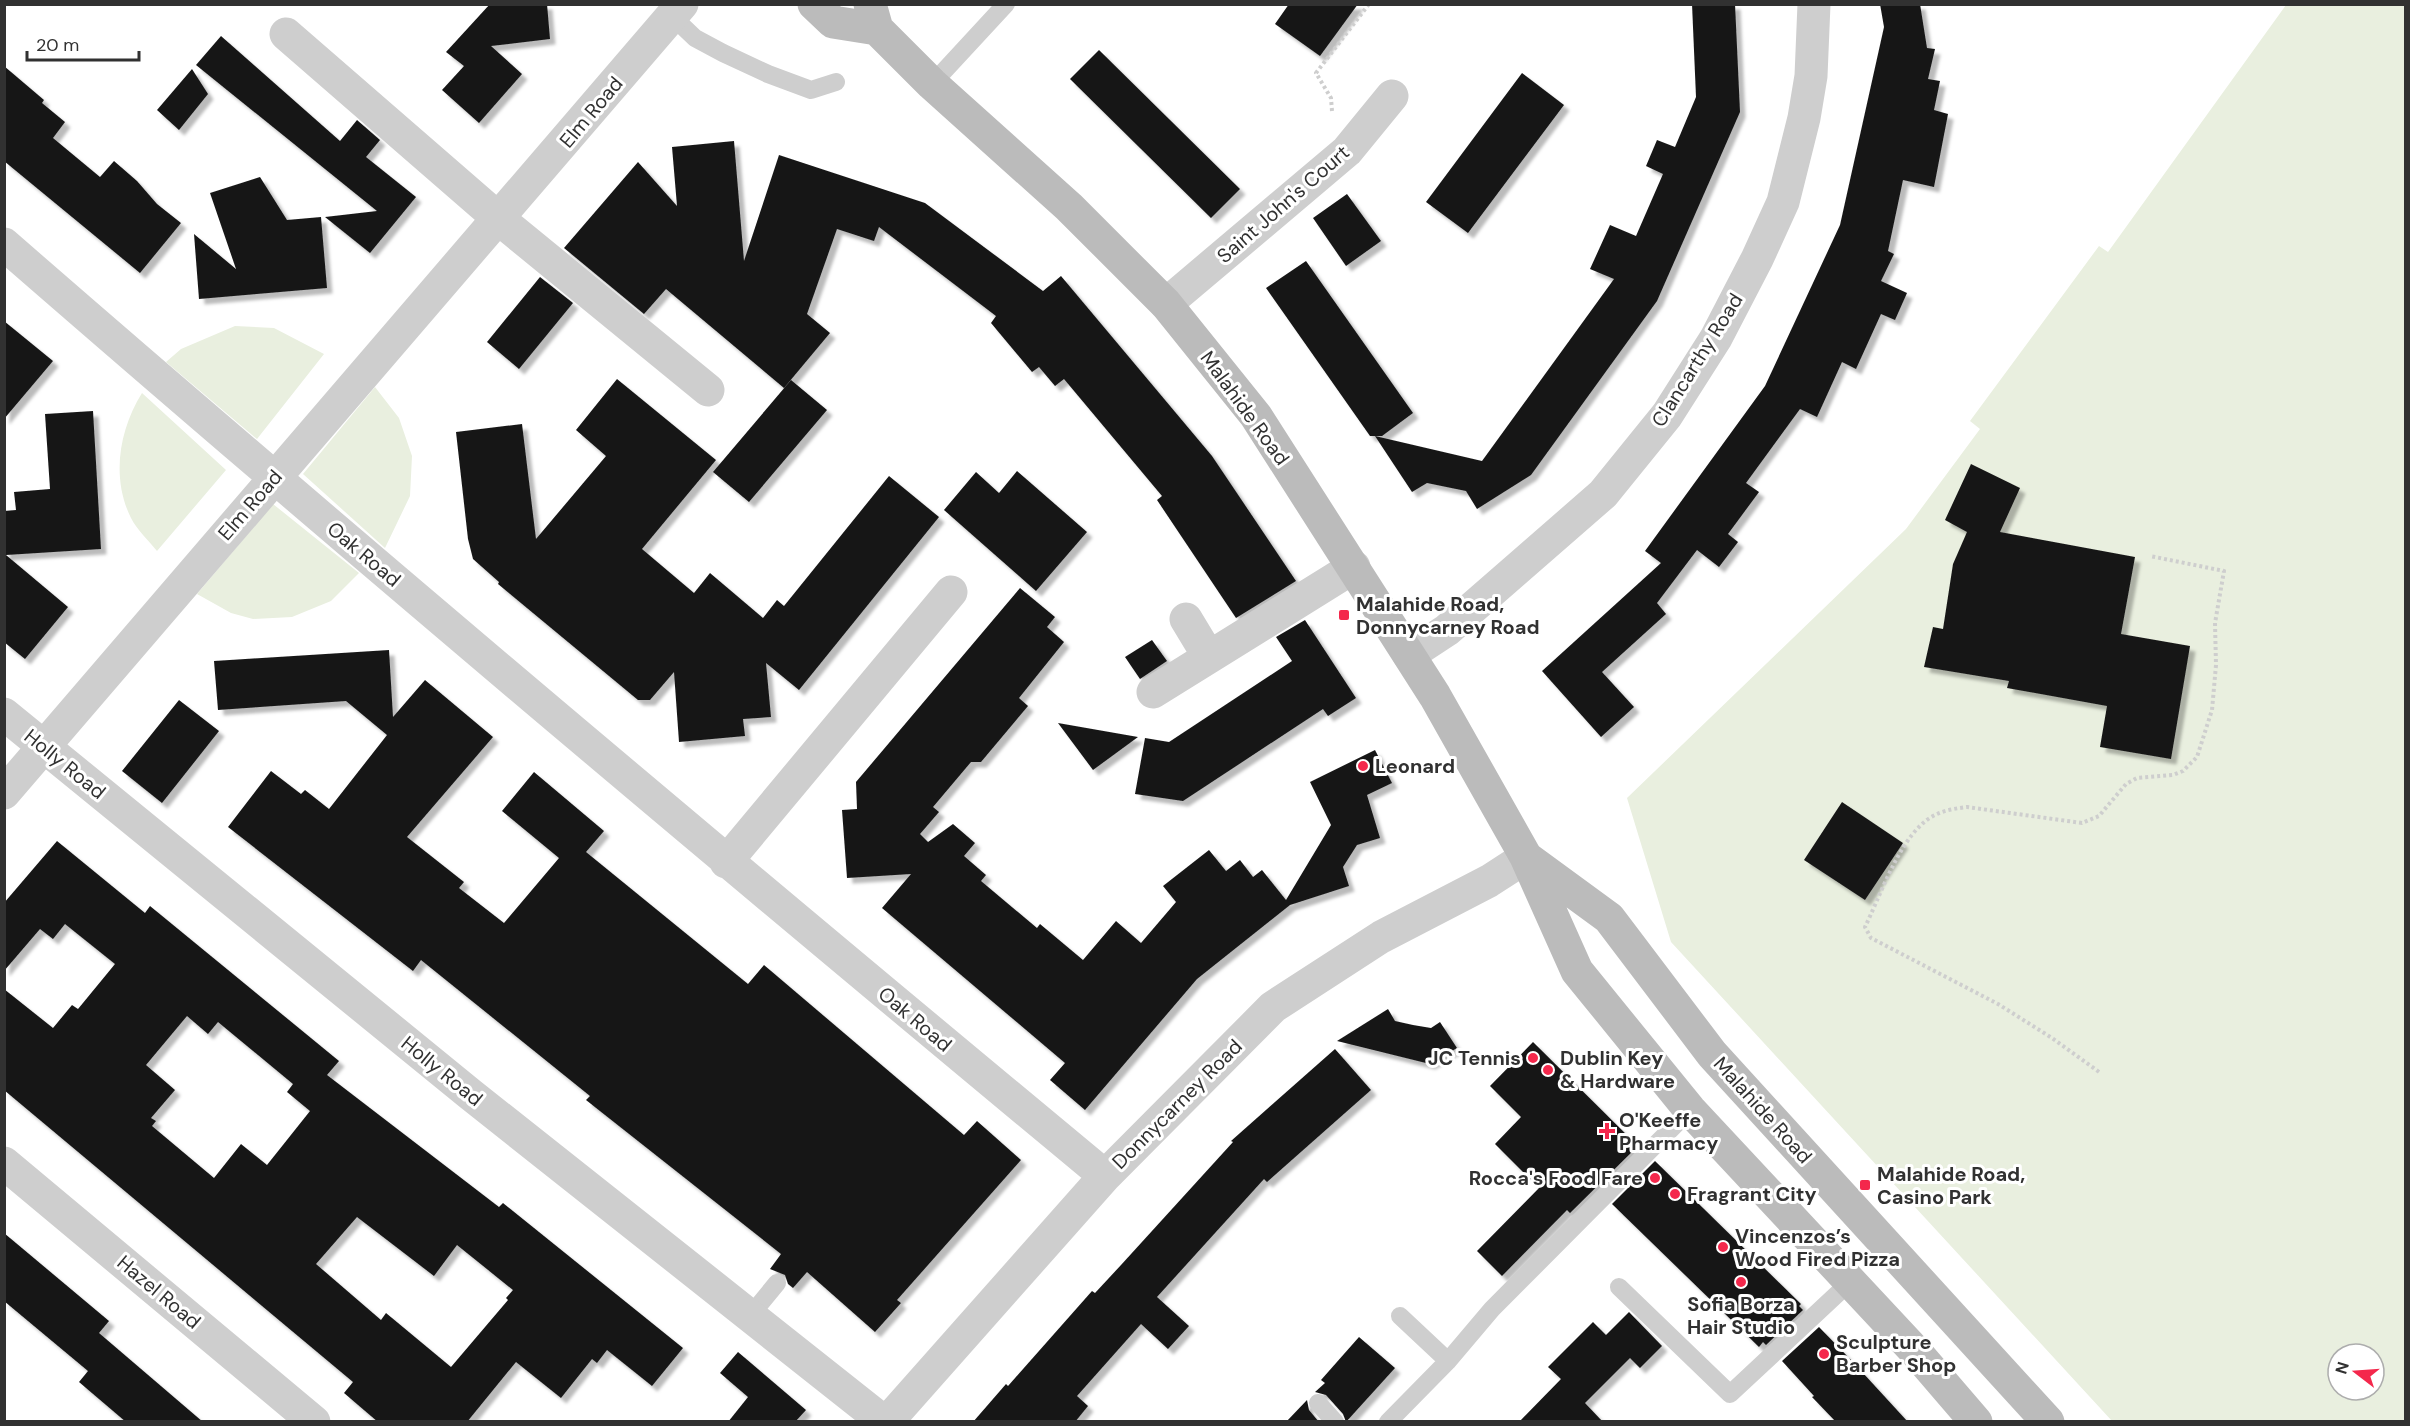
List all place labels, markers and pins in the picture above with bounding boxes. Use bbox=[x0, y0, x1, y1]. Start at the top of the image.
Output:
place label: Malahide Road, Donnycarney Road bbox=[1356, 591, 1540, 640]
marker: Malahide Road, Donnycarney Road bbox=[1337, 608, 1351, 622]
place label: Leonard bbox=[1375, 753, 1455, 779]
marker: Leonard bbox=[1356, 759, 1370, 773]
place label: JC Tennis bbox=[1428, 1045, 1521, 1071]
place label: Dublin Key & Hardware bbox=[1560, 1045, 1675, 1094]
marker: JC Tennis bbox=[1526, 1051, 1540, 1065]
marker: Dublin Key & Hardware bbox=[1541, 1063, 1555, 1077]
place label: O'Keeffe Pharmacy bbox=[1619, 1107, 1718, 1156]
marker: O'Keeffe Pharmacy bbox=[1600, 1124, 1614, 1138]
place label: Malahide Road, Casino Park bbox=[1877, 1161, 2025, 1210]
place label: Rocca's Food Fare bbox=[1469, 1165, 1643, 1191]
marker: Rocca's Food Fare bbox=[1648, 1171, 1662, 1185]
marker: Malahide Road, Casino Park bbox=[1858, 1178, 1872, 1192]
place label: Fragrant City bbox=[1687, 1181, 1817, 1207]
marker: Fragrant City bbox=[1668, 1187, 1682, 1201]
place label: Vincenzos’s Wood Fired Pizza bbox=[1735, 1223, 1900, 1272]
marker: Vincenzos’s Wood Fired Pizza bbox=[1716, 1240, 1730, 1254]
marker: Sofia Borza Hair Studio bbox=[1734, 1275, 1748, 1289]
place label: Sofia Borza Hair Studio bbox=[1687, 1291, 1795, 1340]
place label: Sculpture Barber Shop bbox=[1836, 1329, 1956, 1378]
marker: Sculpture Barber Shop bbox=[1817, 1347, 1831, 1361]

